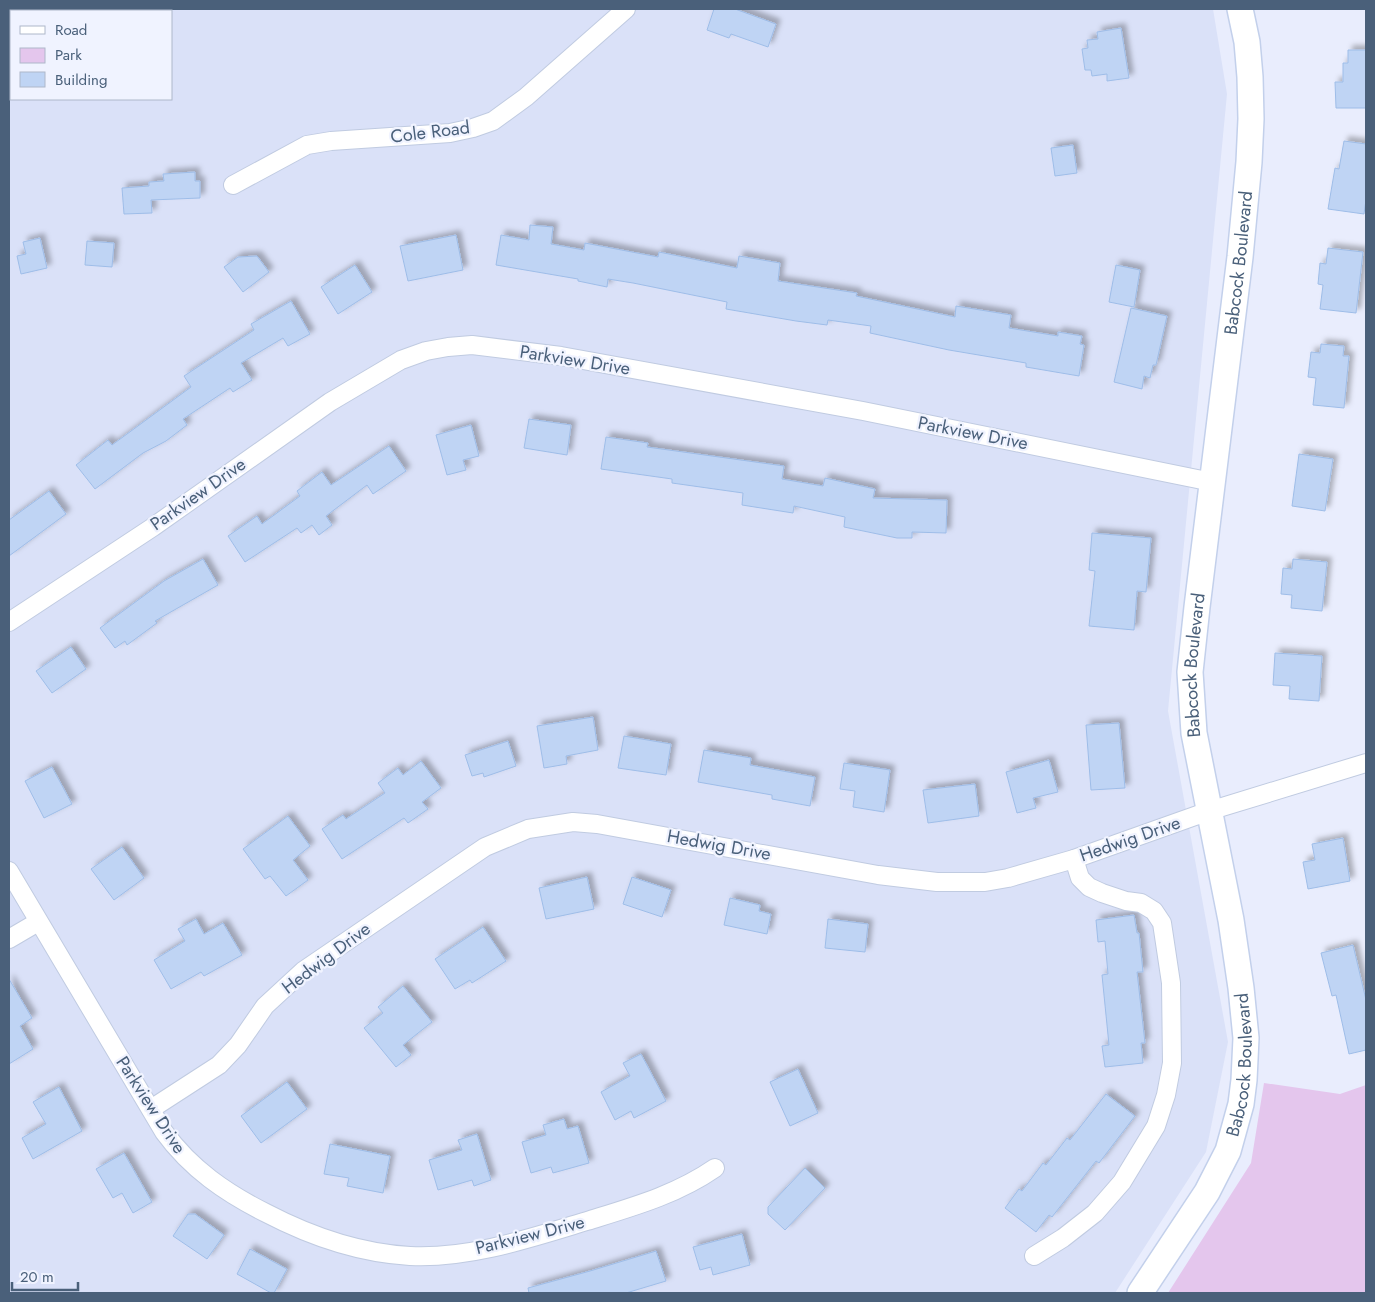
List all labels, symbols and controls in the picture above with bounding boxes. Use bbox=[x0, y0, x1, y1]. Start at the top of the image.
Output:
legend bbox=[10, 10, 172, 100]
text: Road bbox=[55, 19, 87, 41]
text: Park bbox=[55, 44, 82, 66]
text: Building bbox=[55, 69, 107, 91]
street label: Cole Road bbox=[389, 114, 471, 150]
street label: Babcock Boulevard bbox=[1218, 190, 1259, 336]
street label: Parkview Drive bbox=[518, 338, 632, 382]
street label: Parkview Drive bbox=[916, 410, 1030, 456]
street label: Parkview Drive bbox=[145, 451, 251, 537]
street label: Babcock Boulevard bbox=[1177, 591, 1212, 738]
street label: Hedwig Drive bbox=[1076, 810, 1184, 868]
street label: Hedwig Drive bbox=[665, 823, 773, 867]
street label: Hedwig Drive bbox=[276, 916, 376, 1000]
street label: Babcock Boulevard bbox=[1220, 992, 1259, 1140]
street label: Parkview Drive bbox=[110, 1051, 192, 1159]
street label: Parkview Drive bbox=[473, 1209, 587, 1261]
scale bar bbox=[12, 1260, 79, 1292]
text: 20 m bbox=[20, 1266, 54, 1288]

